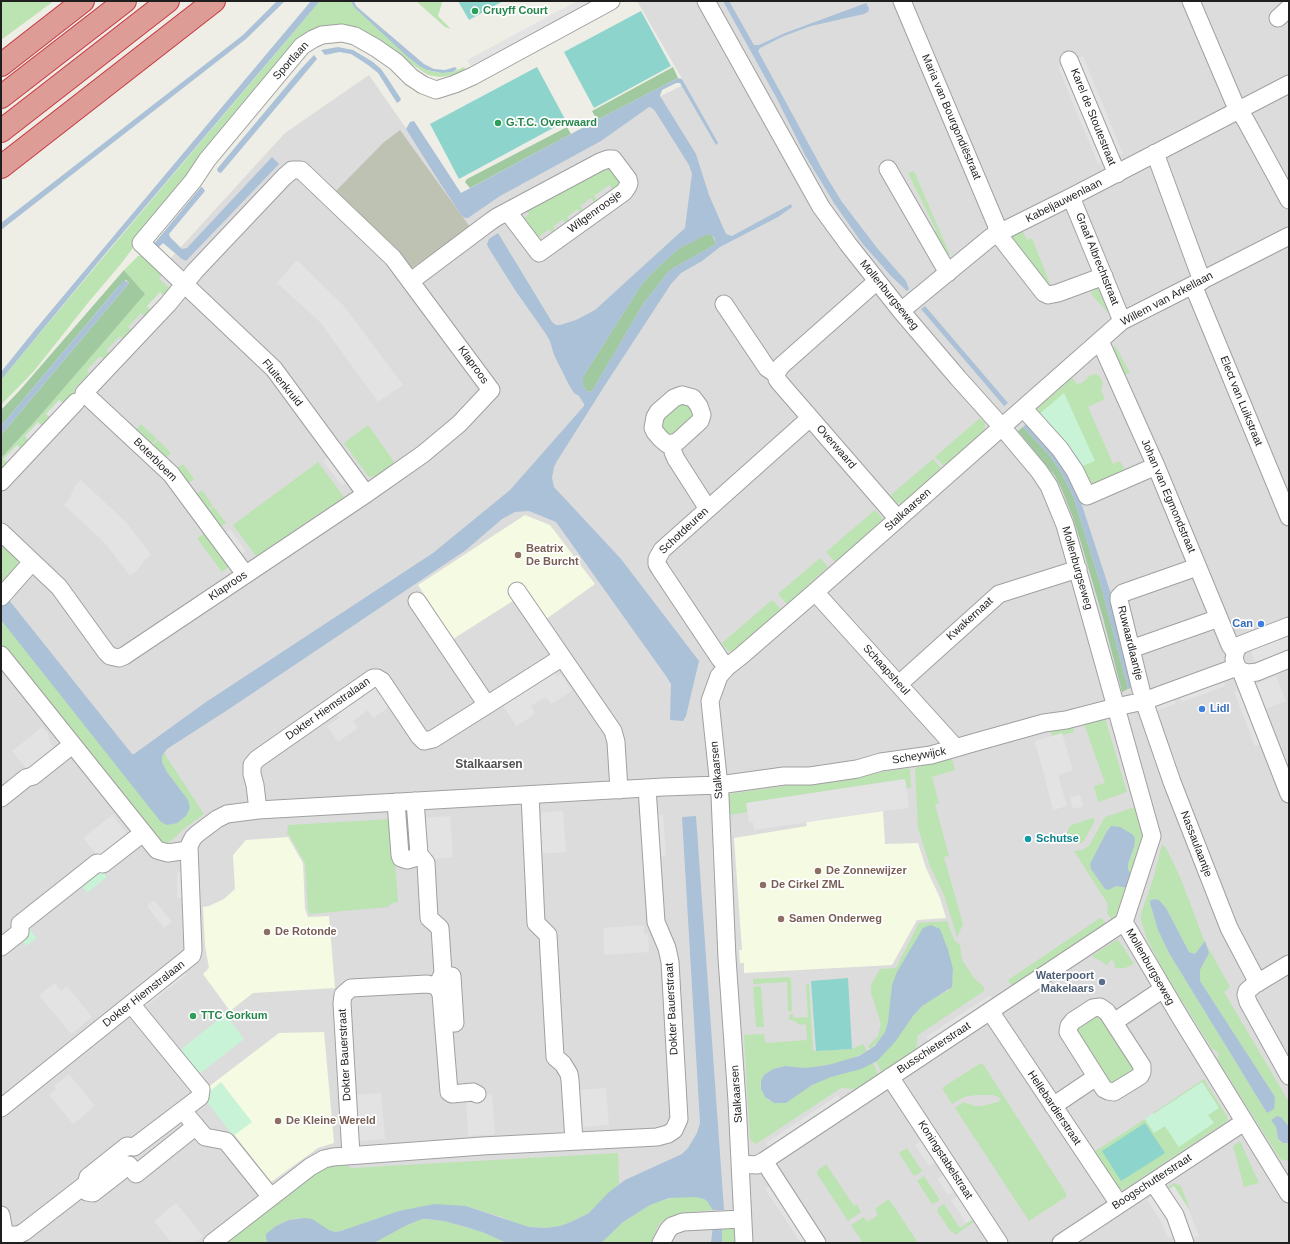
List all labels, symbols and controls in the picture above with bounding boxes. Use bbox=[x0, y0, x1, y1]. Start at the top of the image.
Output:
place label: Cruyff Court bbox=[483, 4, 548, 18]
marker: Cruyff Court bbox=[470, 6, 480, 16]
street label: Sportlaan bbox=[270, 39, 312, 83]
street label: Maria van Bourgondiëstraat bbox=[919, 52, 983, 182]
street label: Karel de Stoutestraat bbox=[1068, 67, 1118, 167]
place label: G.T.C. Overwaard bbox=[506, 116, 597, 130]
marker: G.T.C. Overwaard bbox=[493, 118, 503, 128]
street label: Kabeljauwenlaan bbox=[1024, 176, 1104, 226]
street label: Wilgenroosje bbox=[565, 188, 625, 236]
street label: Graaf Albrechtstraat bbox=[1072, 211, 1122, 307]
street label: Mollenburgseweg bbox=[857, 257, 921, 333]
street label: Willem van Arkellaan bbox=[1119, 269, 1215, 329]
street label: Klaproos bbox=[455, 344, 491, 386]
street label: Elect van Luikstraat bbox=[1217, 354, 1265, 448]
street label: Fluitenkruid bbox=[259, 357, 305, 409]
street label: Overwaard bbox=[813, 422, 859, 472]
street label: Boterbloem bbox=[130, 435, 180, 485]
street label: Johan van Egmondstraat bbox=[1138, 437, 1198, 555]
street label: Stalkaarsen bbox=[882, 486, 934, 534]
street label: Schotdeuren bbox=[657, 505, 711, 557]
street label: Mollenburgseweg bbox=[1059, 525, 1095, 611]
place label: Beatrix De Burcht bbox=[526, 542, 579, 568]
marker: Beatrix De Burcht bbox=[513, 550, 523, 560]
street label: Klaproos bbox=[206, 568, 250, 604]
street label: Kwakernaat bbox=[944, 595, 996, 643]
street label: Ruwaardlaantje bbox=[1114, 604, 1146, 682]
place label: Can bbox=[1232, 617, 1253, 631]
marker: Can bbox=[1256, 619, 1266, 629]
street label: Schaapsheul bbox=[860, 642, 912, 698]
street label: Dokter Hiemstralaan bbox=[283, 675, 373, 743]
place label: Lidl bbox=[1210, 702, 1230, 716]
marker: Lidl bbox=[1197, 704, 1207, 714]
street label: Stalkaarsen bbox=[708, 740, 726, 800]
street label: Scheywijck bbox=[891, 745, 947, 767]
district label: Stalkaarsen bbox=[455, 758, 523, 772]
street label: Nassaulaantje bbox=[1177, 809, 1215, 879]
place label: Schutse bbox=[1036, 832, 1079, 846]
marker: Schutse bbox=[1023, 834, 1033, 844]
place label: De Zonnewijzer bbox=[826, 864, 907, 878]
marker: De Zonnewijzer bbox=[813, 866, 823, 876]
place label: De Cirkel ZML bbox=[771, 878, 844, 892]
marker: De Cirkel ZML bbox=[758, 880, 768, 890]
place label: Samen Onderweg bbox=[789, 912, 882, 926]
marker: Samen Onderweg bbox=[776, 914, 786, 924]
place label: De Rotonde bbox=[275, 925, 337, 939]
street label: Mollenburgseweg bbox=[1123, 926, 1177, 1008]
marker: De Rotonde bbox=[262, 927, 272, 937]
street label: Dokter Hiemstralaan bbox=[100, 958, 188, 1030]
street label: Dokter Bauerstraat bbox=[663, 963, 681, 1055]
place label: Waterpoort Makelaars bbox=[1036, 969, 1094, 995]
marker: Waterpoort Makelaars bbox=[1097, 977, 1107, 987]
place label: TTC Gorkum bbox=[201, 1009, 268, 1023]
street label: Dokter Bauerstraat bbox=[336, 1009, 354, 1101]
marker: TTC Gorkum bbox=[188, 1011, 198, 1021]
street label: Busschieterstraat bbox=[895, 1019, 973, 1077]
street label: Stalkaarsen bbox=[728, 1065, 746, 1123]
street label: Hellebardierstraat bbox=[1024, 1068, 1084, 1148]
place label: De Kleine Wereld bbox=[286, 1114, 376, 1128]
marker: De Kleine Wereld bbox=[273, 1116, 283, 1126]
street label: Koningstabelstraat bbox=[915, 1118, 975, 1202]
street label: Boogschutterstraat bbox=[1110, 1151, 1194, 1213]

